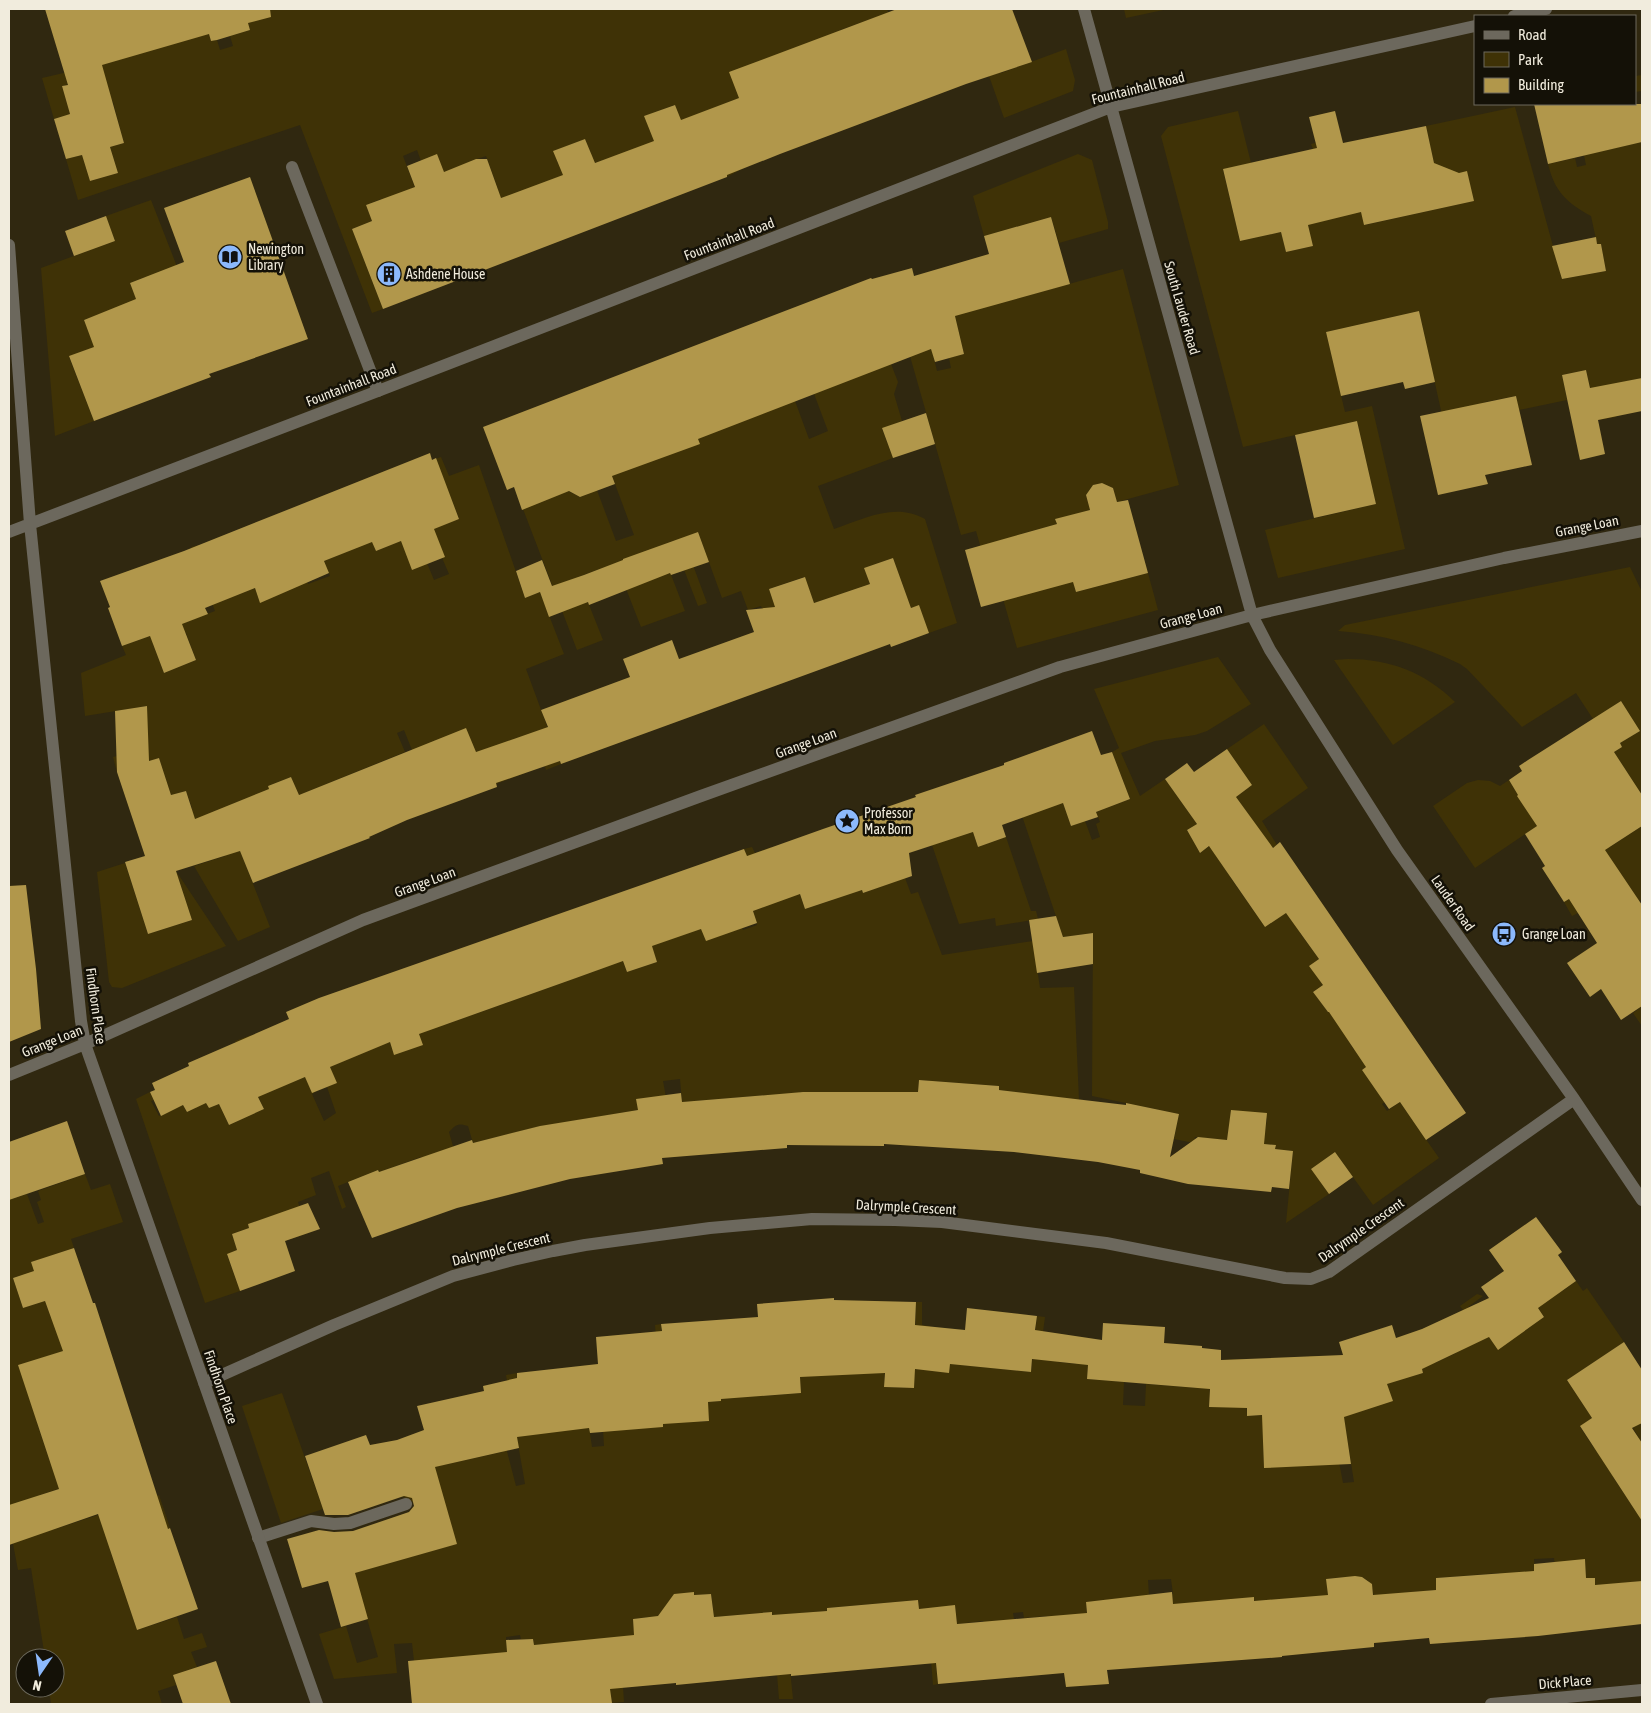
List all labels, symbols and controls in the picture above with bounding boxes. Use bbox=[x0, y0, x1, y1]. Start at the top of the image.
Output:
legend bbox=[1474, 15, 1636, 105]
text: Road bbox=[1518, 26, 1547, 43]
text: Park bbox=[1518, 51, 1543, 68]
street label: Fountainhall Road bbox=[1090, 69, 1186, 107]
text: Building bbox=[1518, 76, 1564, 93]
street label: Fountainhall Road bbox=[682, 214, 776, 264]
place label: Newington Library bbox=[248, 241, 304, 273]
library icon: Newington Library bbox=[217, 244, 243, 270]
street label: South Lauder Road bbox=[1161, 259, 1203, 357]
building icon: Ashdene House bbox=[376, 261, 402, 287]
place label: Ashdene House bbox=[406, 266, 485, 282]
street label: Fountainhall Road bbox=[304, 360, 398, 410]
street label: Grange Loan bbox=[1554, 512, 1620, 540]
street label: Grange Loan bbox=[1158, 600, 1224, 632]
street label: Grange Loan bbox=[773, 725, 839, 761]
place label: Professor Max Born bbox=[864, 805, 913, 837]
place icon: Professor Max Born bbox=[834, 808, 860, 834]
street label: Grange Loan bbox=[392, 864, 458, 900]
street label: Lauder Road bbox=[1428, 872, 1478, 934]
bus stop icon: Grange Loan bbox=[1491, 921, 1517, 947]
place label: Grange Loan bbox=[1522, 926, 1586, 942]
street label: Findhorn Place bbox=[83, 967, 109, 1045]
street label: Grange Loan bbox=[19, 1022, 85, 1060]
street label: Dalrymple Crescent bbox=[1315, 1195, 1407, 1265]
street label: Dalrymple Crescent bbox=[855, 1196, 957, 1218]
street label: Dalrymple Crescent bbox=[450, 1229, 552, 1269]
street label: Findhorn Place bbox=[201, 1348, 241, 1426]
north arrow bbox=[15, 1648, 65, 1698]
street label: Dick Place bbox=[1538, 1672, 1592, 1692]
text: N bbox=[31, 1677, 43, 1694]

